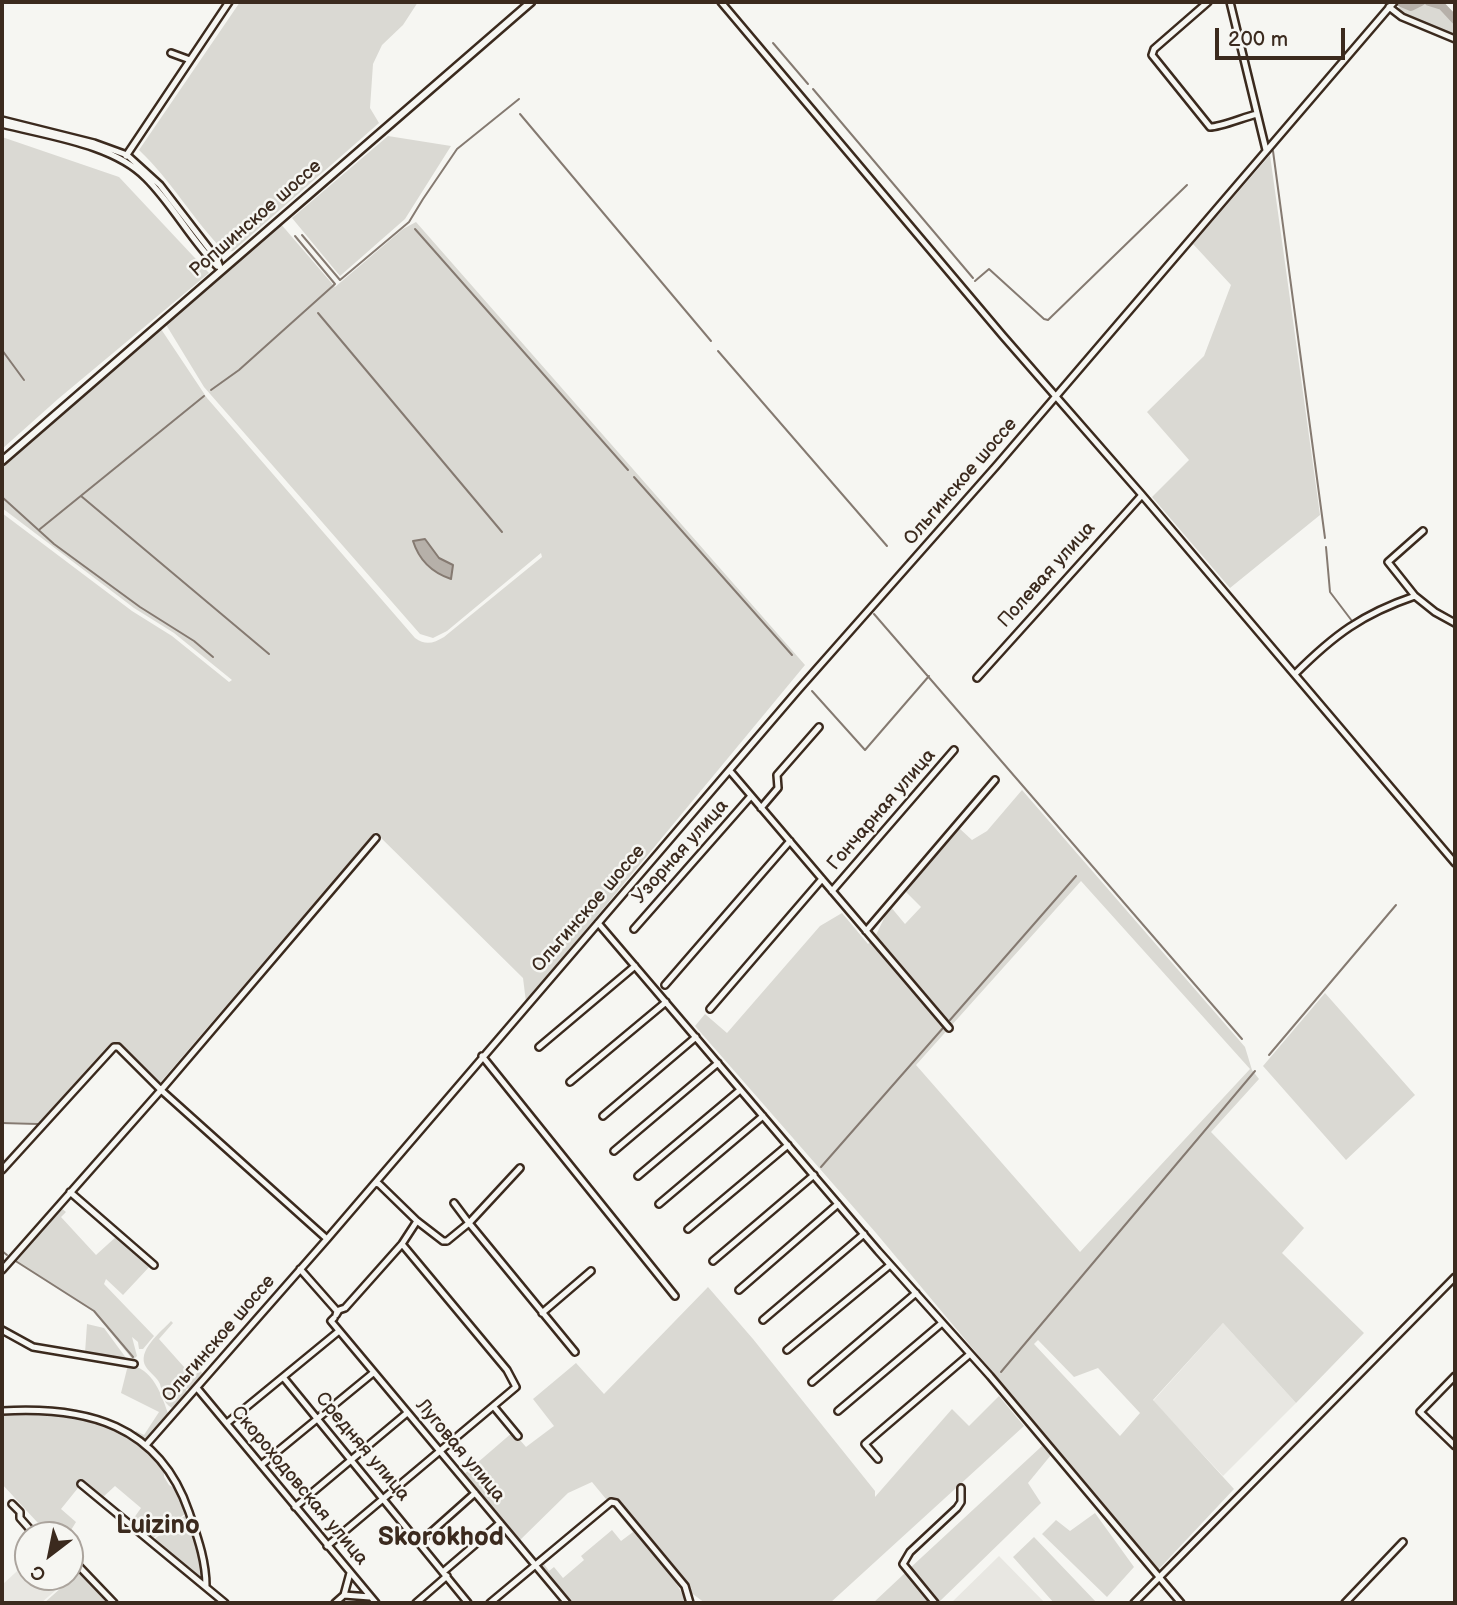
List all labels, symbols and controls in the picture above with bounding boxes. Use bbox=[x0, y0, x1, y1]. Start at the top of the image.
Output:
scale bar bbox=[1219, 14, 1348, 58]
text: 200 m bbox=[1228, 27, 1288, 52]
street label: Ропшинское шоссе bbox=[185, 155, 327, 283]
street label: Ольгинское шоссе bbox=[900, 414, 1022, 550]
street label: Полевая улица bbox=[993, 517, 1101, 633]
street label: Гончарная улица bbox=[823, 745, 941, 875]
street label: Узорная улица bbox=[628, 795, 734, 909]
street label: Ольгинское шоссе bbox=[528, 841, 650, 977]
street label: Ольгинское шоссе bbox=[158, 1271, 280, 1407]
street label: Средняя улица bbox=[310, 1388, 414, 1506]
street label: Луговая улица bbox=[410, 1395, 510, 1507]
street label: Скороходовская улица bbox=[226, 1402, 372, 1570]
district label: Luizino bbox=[116, 1510, 200, 1542]
north arrow bbox=[14, 1521, 84, 1591]
district label: Skorokhod bbox=[378, 1522, 504, 1554]
text: С bbox=[27, 1559, 50, 1586]

